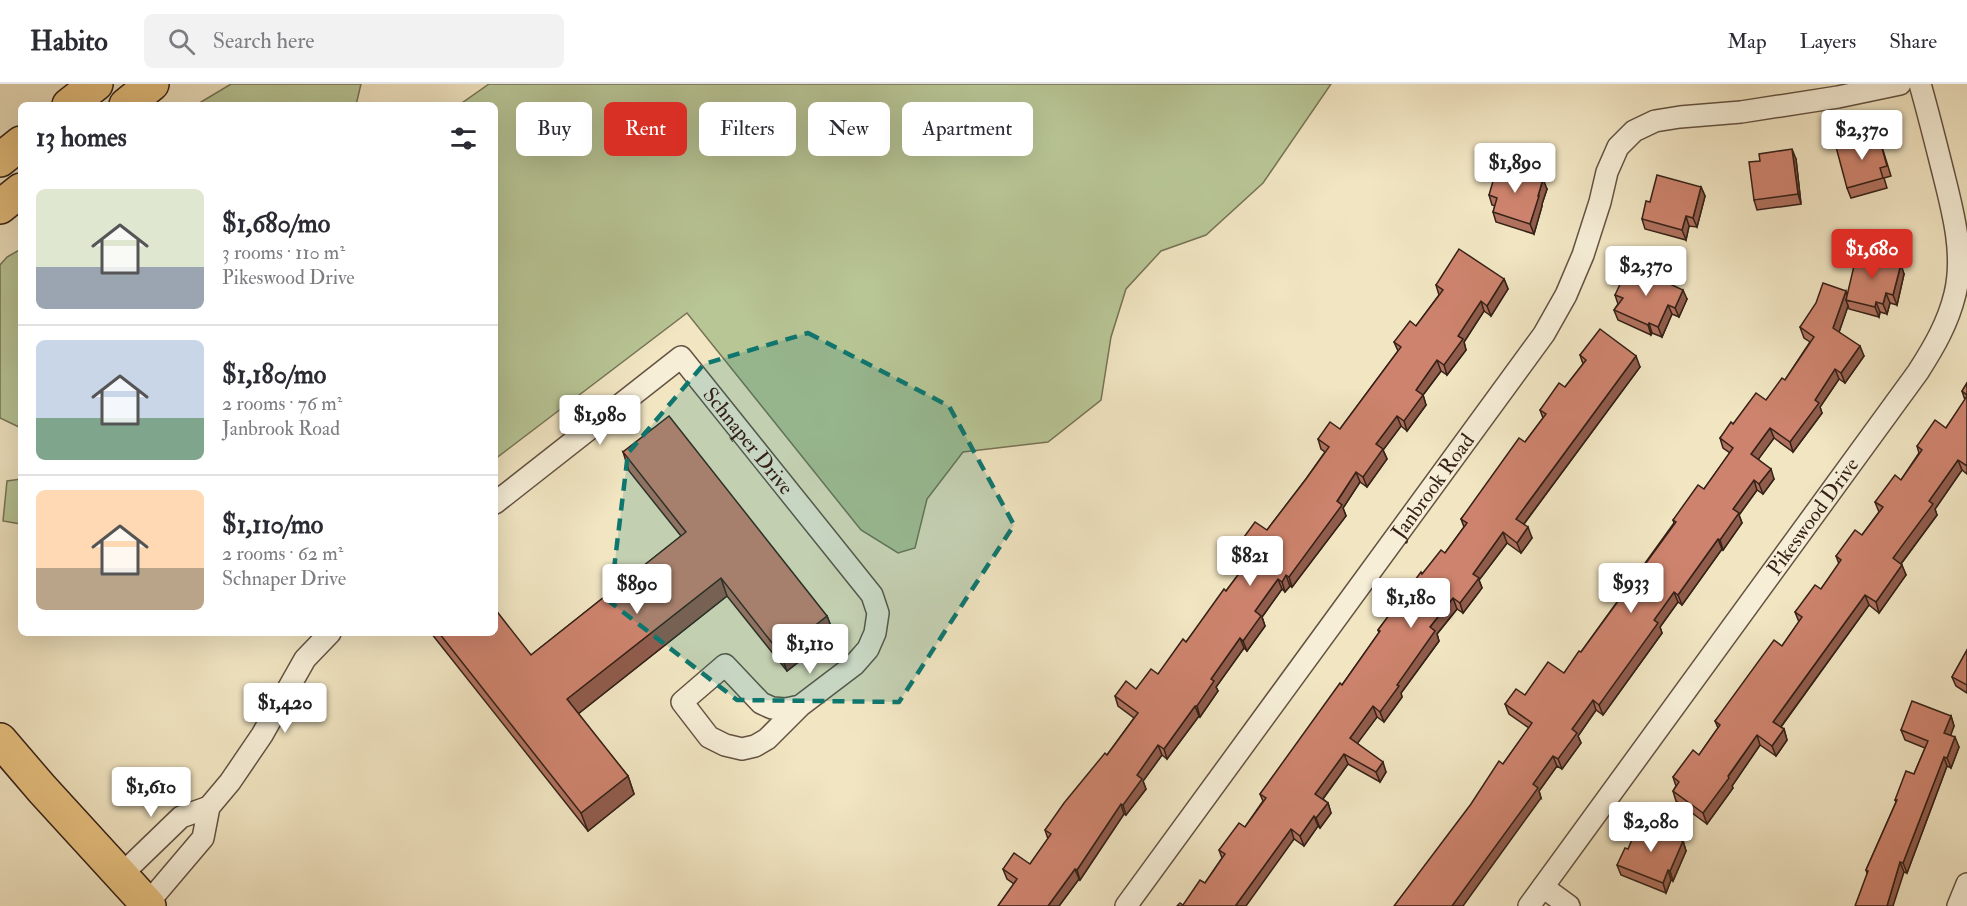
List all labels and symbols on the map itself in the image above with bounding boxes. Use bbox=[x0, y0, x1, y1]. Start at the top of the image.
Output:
pin: $2,370 bbox=[1813, 110, 1911, 161]
pin: $1,890 bbox=[1466, 143, 1564, 194]
pin: $1,680 bbox=[1823, 229, 1921, 280]
pin: $2,370 bbox=[1597, 246, 1695, 297]
street label: Schnaper Drive bbox=[697, 382, 799, 501]
pin: $1,980 bbox=[551, 395, 649, 446]
street label: Janbrook Road bbox=[1385, 428, 1481, 545]
street label: Pikeswood Drive bbox=[1761, 452, 1865, 581]
pin: $821 bbox=[1214, 536, 1286, 587]
pin: $933 bbox=[1595, 563, 1667, 614]
pin: $890 bbox=[601, 564, 673, 615]
pin: $1,180 bbox=[1362, 578, 1460, 629]
pin: $1,110 bbox=[761, 624, 859, 675]
pin: $1,420 bbox=[236, 683, 334, 734]
pin: $1,610 bbox=[102, 767, 200, 818]
pin: $2,080 bbox=[1602, 802, 1700, 853]

